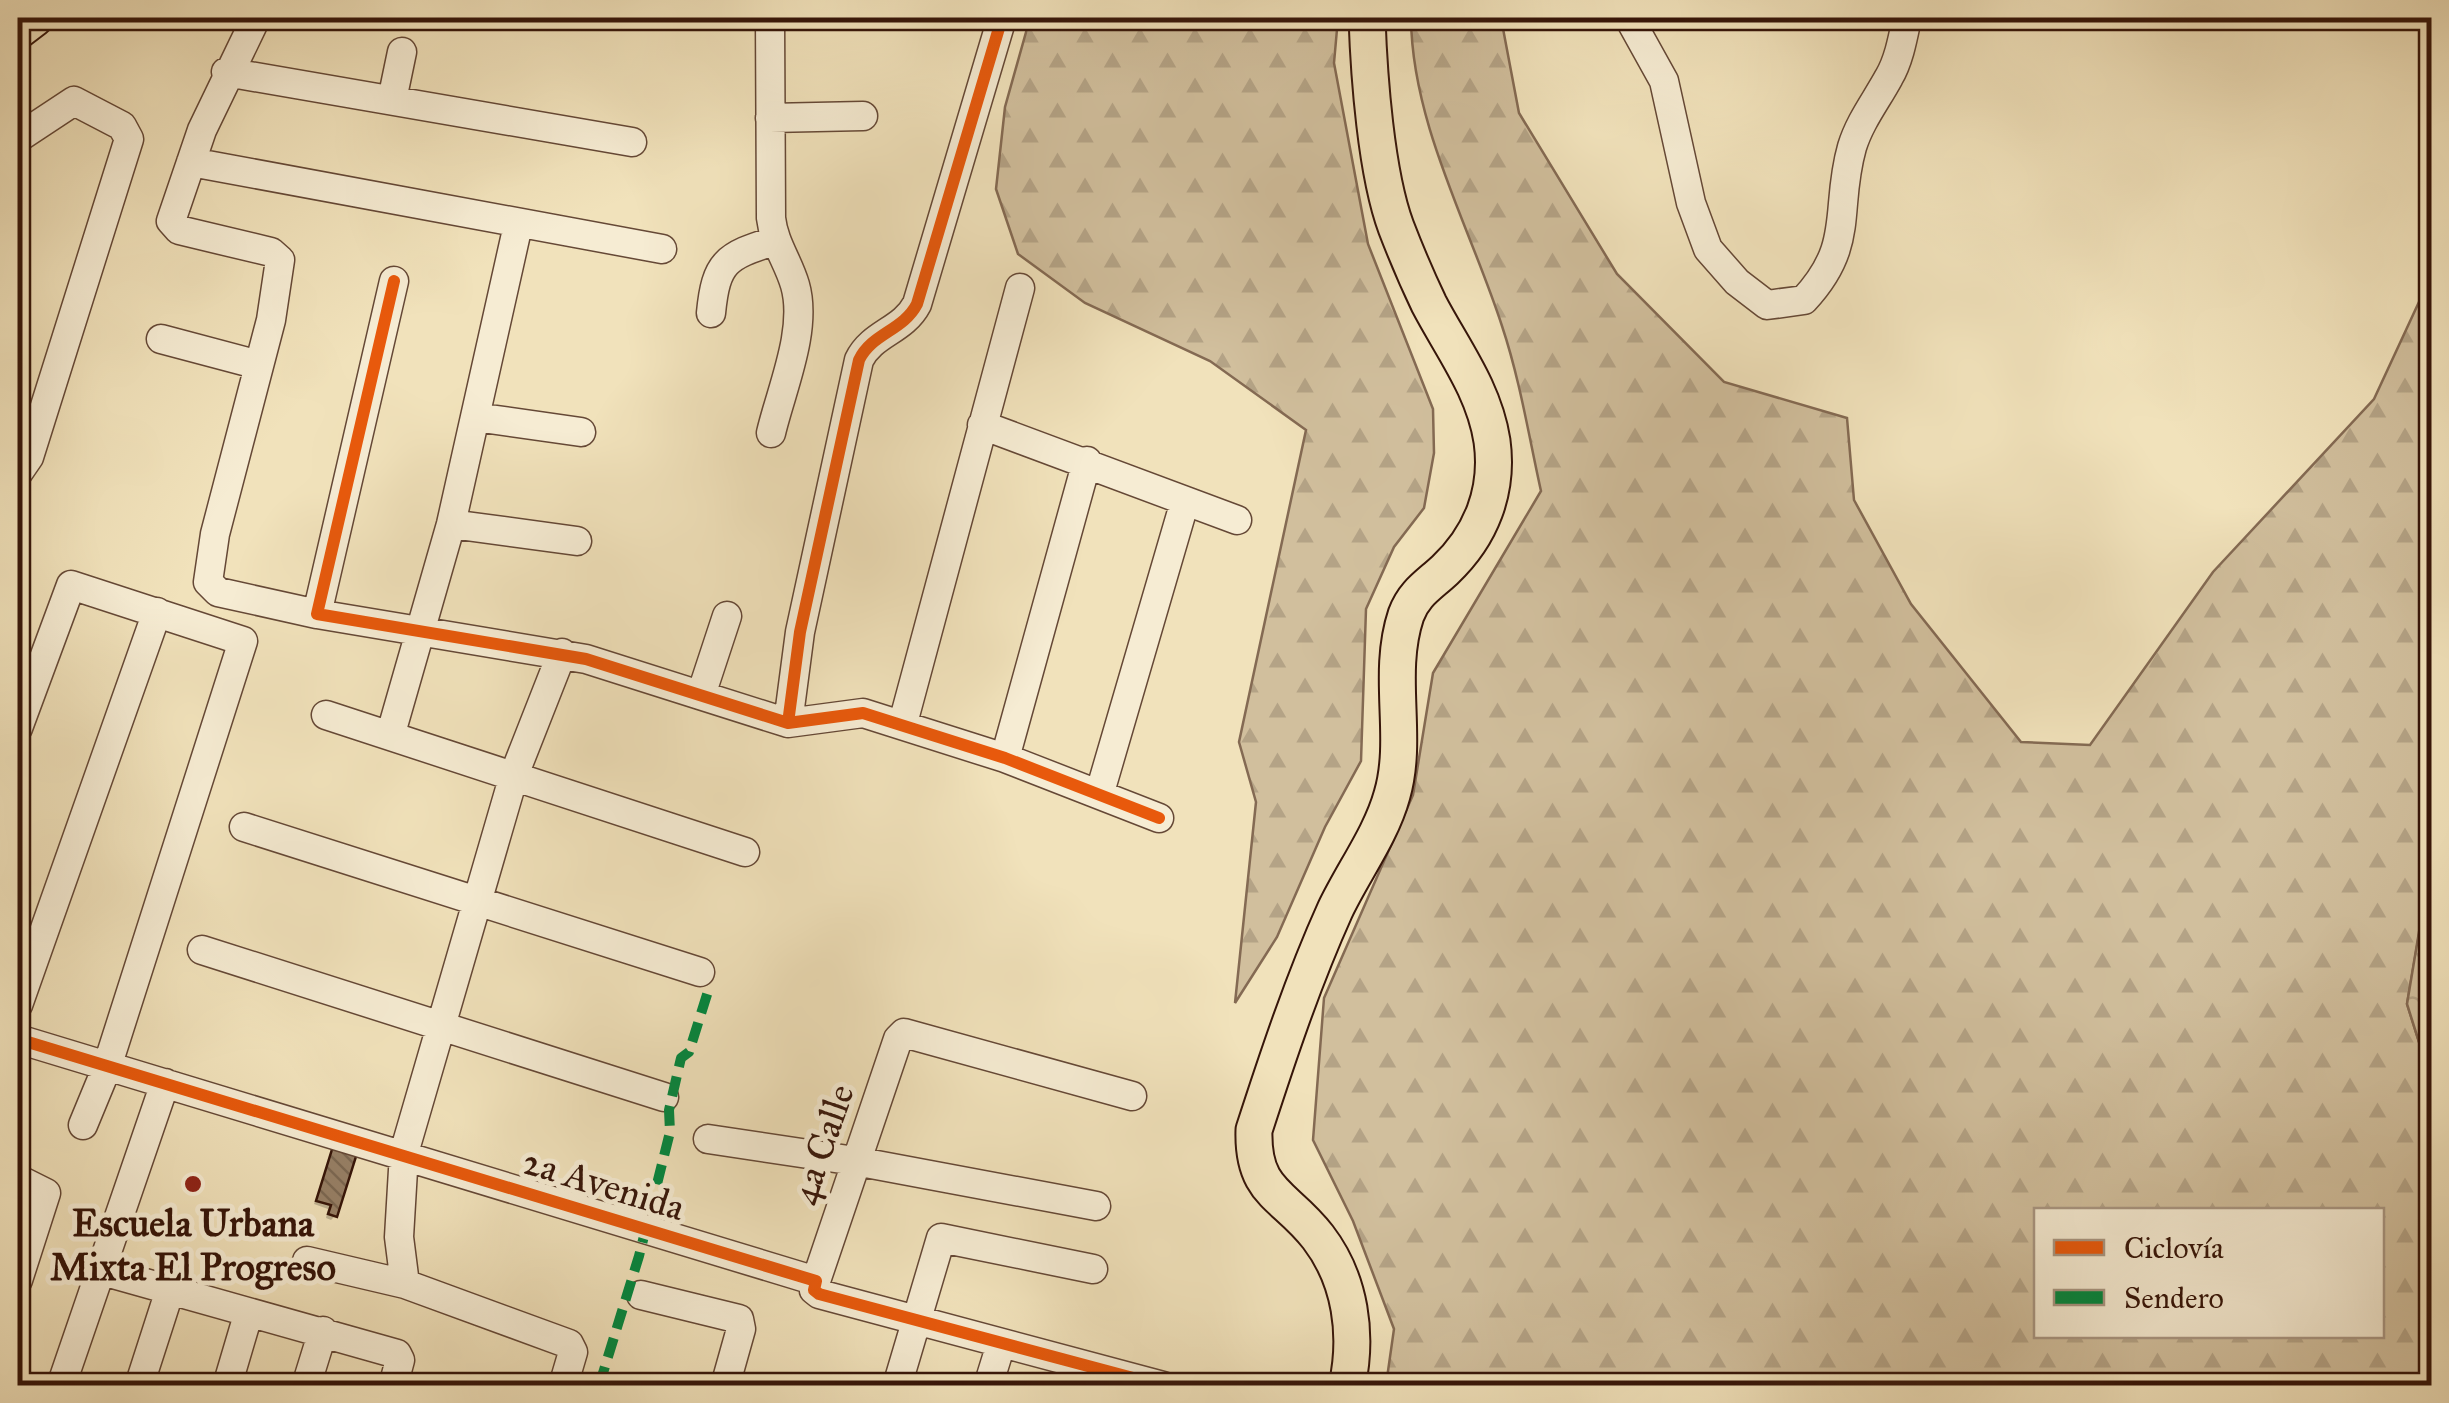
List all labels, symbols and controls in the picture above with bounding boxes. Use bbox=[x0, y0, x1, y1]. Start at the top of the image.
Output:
street label: 4a Calle bbox=[780, 1078, 864, 1210]
street label: 2a Avenida bbox=[518, 1138, 691, 1231]
marker: Escuela Urbana Mixta El Progreso bbox=[182, 1173, 204, 1195]
place label: Escuela Urbana Mixta El Progreso bbox=[50, 1200, 336, 1290]
legend bbox=[2034, 1208, 2384, 1338]
text: Ciclovía bbox=[2124, 1230, 2224, 1266]
text: Sendero bbox=[2124, 1280, 2224, 1316]

